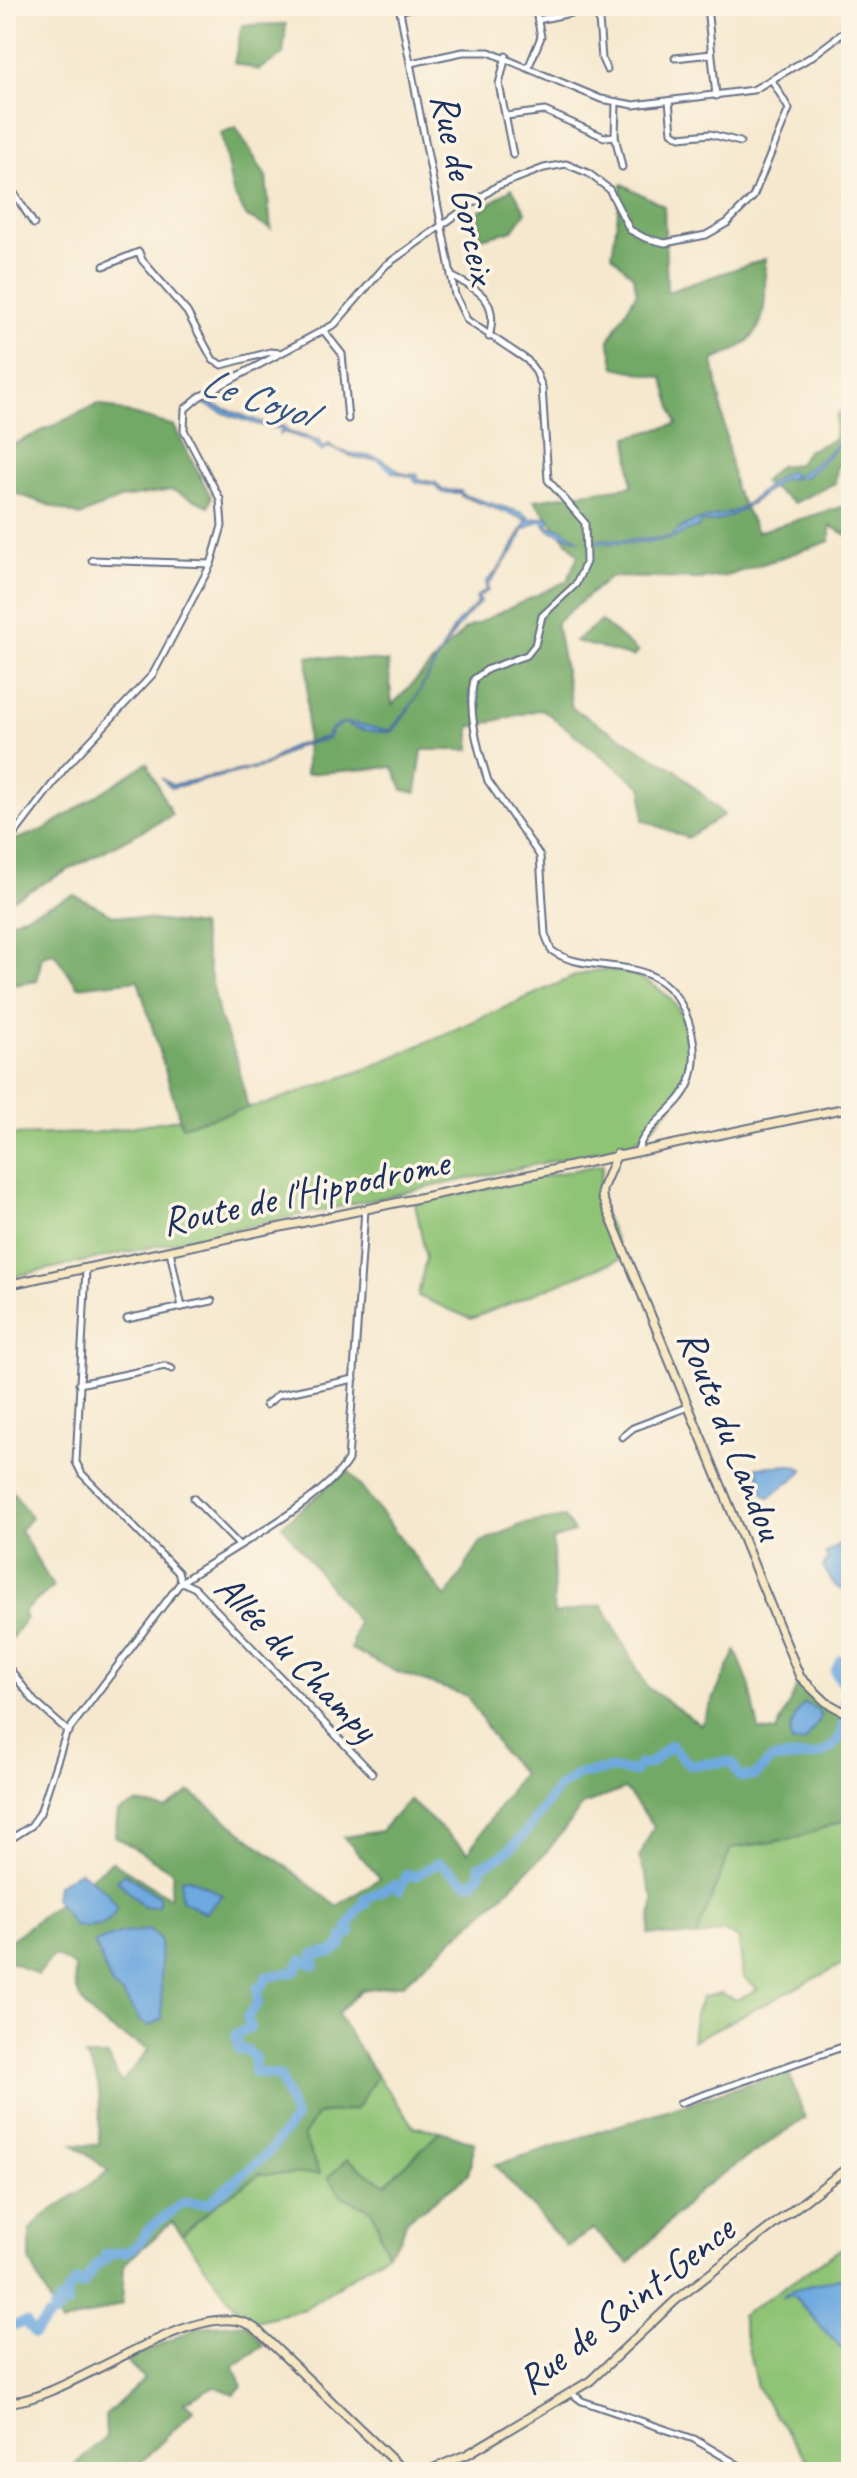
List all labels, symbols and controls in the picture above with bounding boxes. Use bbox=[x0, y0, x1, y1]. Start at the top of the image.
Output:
street label: Rue de Gorceix bbox=[419, 88, 509, 291]
water label: Le Coyol bbox=[195, 355, 331, 444]
street label: Route de l'Hippodrome bbox=[157, 1137, 456, 1247]
street label: Route du Landou bbox=[666, 1322, 797, 1549]
street label: Allée du Champy bbox=[204, 1563, 390, 1754]
street label: Rue de Saint-Gence bbox=[507, 2203, 747, 2405]

